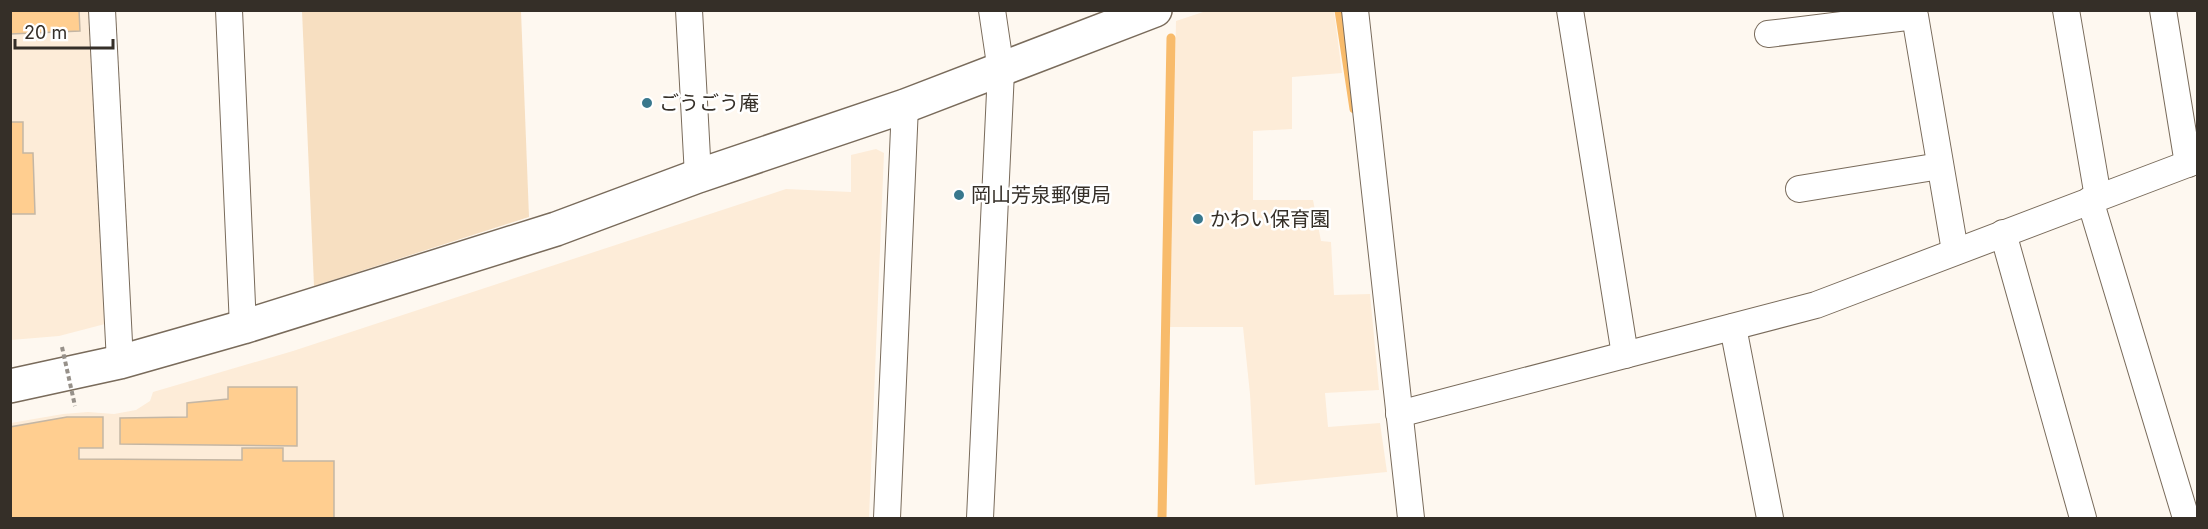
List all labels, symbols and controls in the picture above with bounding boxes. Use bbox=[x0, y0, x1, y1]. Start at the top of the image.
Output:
scale bar bbox=[15, 12, 112, 50]
text: 20 m bbox=[24, 22, 67, 43]
place label: ごうごう庵 bbox=[659, 91, 759, 115]
marker: ごうごう庵 bbox=[640, 96, 654, 110]
place label: 岡山芳泉郵便局 bbox=[971, 183, 1111, 207]
marker: 岡山芳泉郵便局 bbox=[952, 188, 966, 202]
place label: かわい保育園 bbox=[1210, 207, 1330, 231]
marker: かわい保育園 bbox=[1191, 212, 1205, 226]

